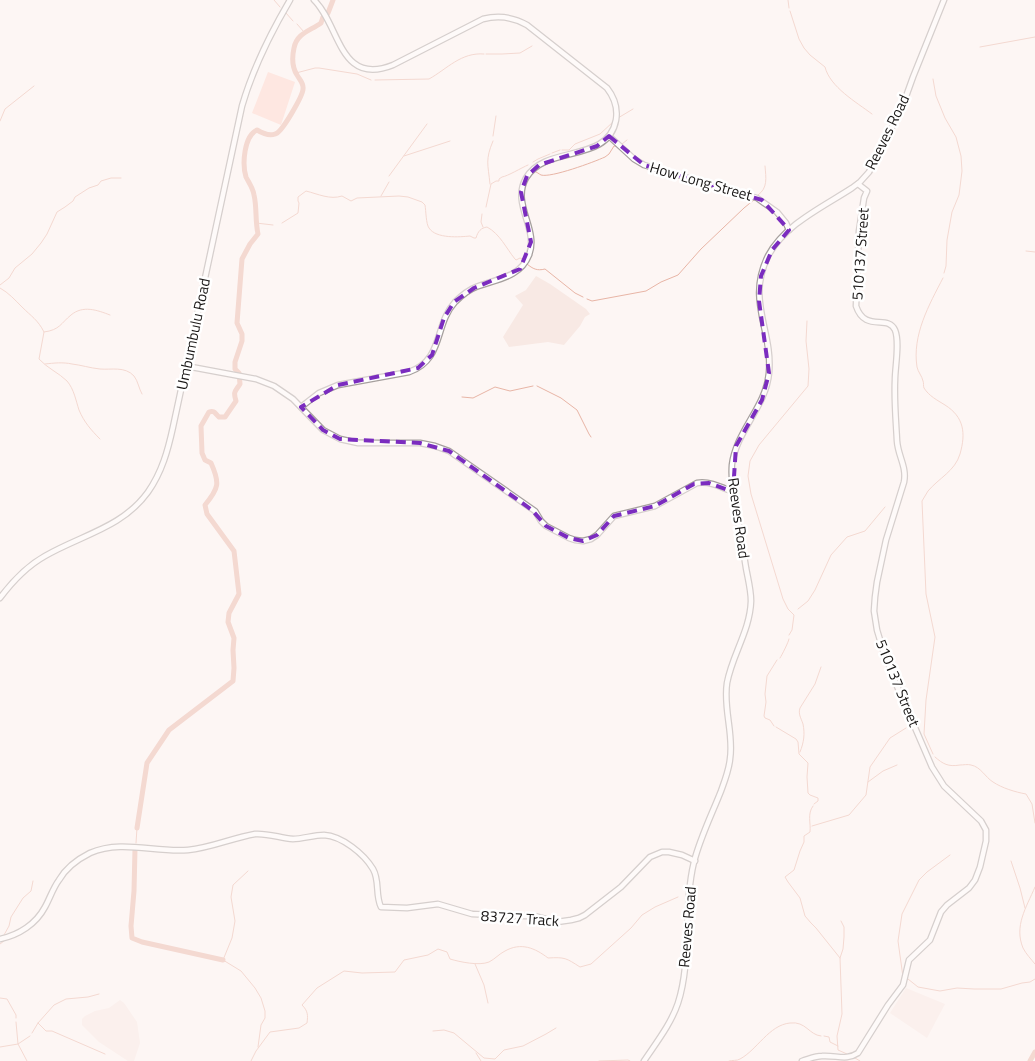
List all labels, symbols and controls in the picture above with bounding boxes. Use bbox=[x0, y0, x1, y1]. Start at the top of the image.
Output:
street label: Reeves Road bbox=[859, 90, 915, 174]
street label: How Long Street bbox=[647, 155, 756, 207]
street label: 510137 Street bbox=[845, 206, 875, 301]
street label: Umbumbulu Road bbox=[170, 276, 216, 392]
street label: Reeves Road bbox=[722, 476, 756, 560]
street label: 510137 Street bbox=[870, 636, 926, 731]
street label: Reeves Road bbox=[672, 885, 702, 969]
street label: 83727 Track bbox=[480, 904, 560, 932]

